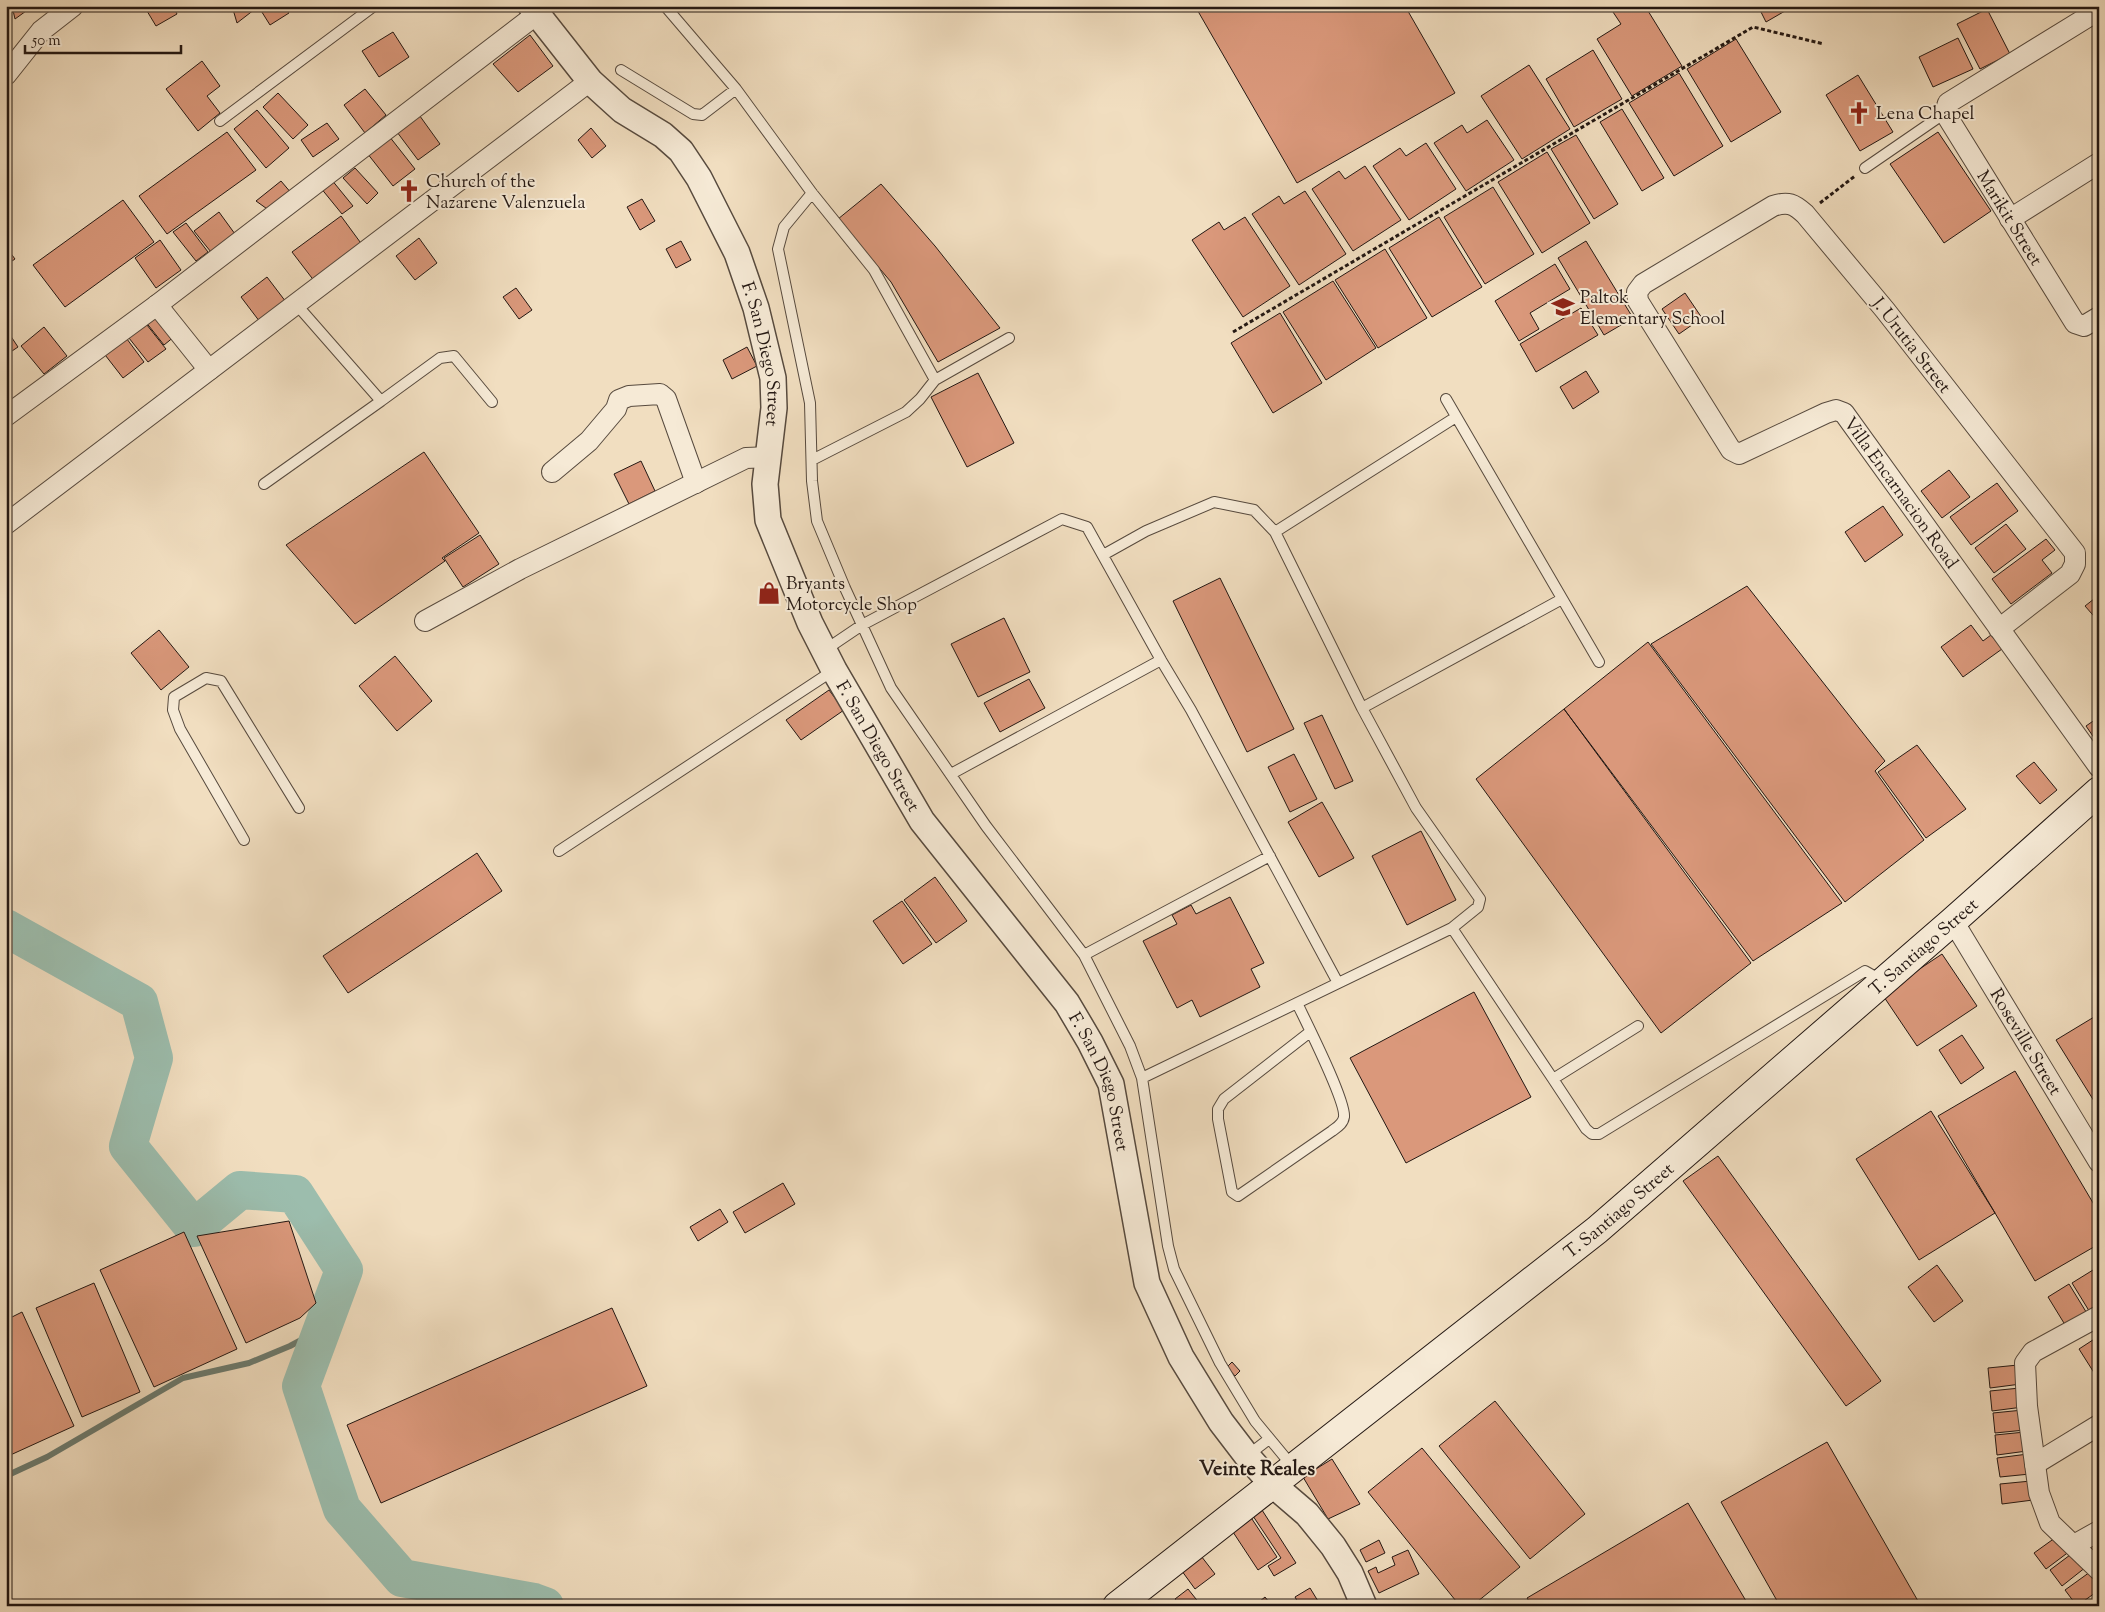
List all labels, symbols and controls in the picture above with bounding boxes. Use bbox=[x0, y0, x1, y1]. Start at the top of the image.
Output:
scale bar bbox=[25, 22, 181, 54]
text: 50 m bbox=[31, 31, 61, 52]
church icon: Lena Chapel bbox=[1846, 100, 1872, 126]
place label: Lena Chapel bbox=[1876, 102, 1975, 128]
street label: Marikit Street bbox=[1969, 166, 2048, 271]
place label: Church of the Nazarene Valenzuela bbox=[426, 170, 586, 217]
church icon: Church of the Nazarene Valenzuela bbox=[396, 178, 422, 204]
street label: F. San Diego Street bbox=[733, 279, 785, 428]
place label: Paltok Elementary School bbox=[1580, 286, 1725, 333]
street label: J. Urutia Street bbox=[1864, 292, 1956, 400]
school or university icon: Paltok Elementary School bbox=[1550, 294, 1576, 320]
street label: Villa Encarnacion Road bbox=[1836, 412, 1963, 575]
place label: Bryants Motorcycle Shop bbox=[786, 572, 917, 619]
shop icon: Bryants Motorcycle Shop bbox=[756, 580, 782, 606]
street label: F. San Diego Street bbox=[828, 677, 925, 817]
street label: T. Santiago Street bbox=[1864, 893, 1985, 1003]
street label: Roseville Street bbox=[1982, 984, 2067, 1101]
street label: F. San Diego Street bbox=[1060, 1008, 1134, 1154]
street label: T. Santiago Street bbox=[1559, 1158, 1681, 1266]
district label: Veinte Reales bbox=[1199, 1456, 1315, 1485]

